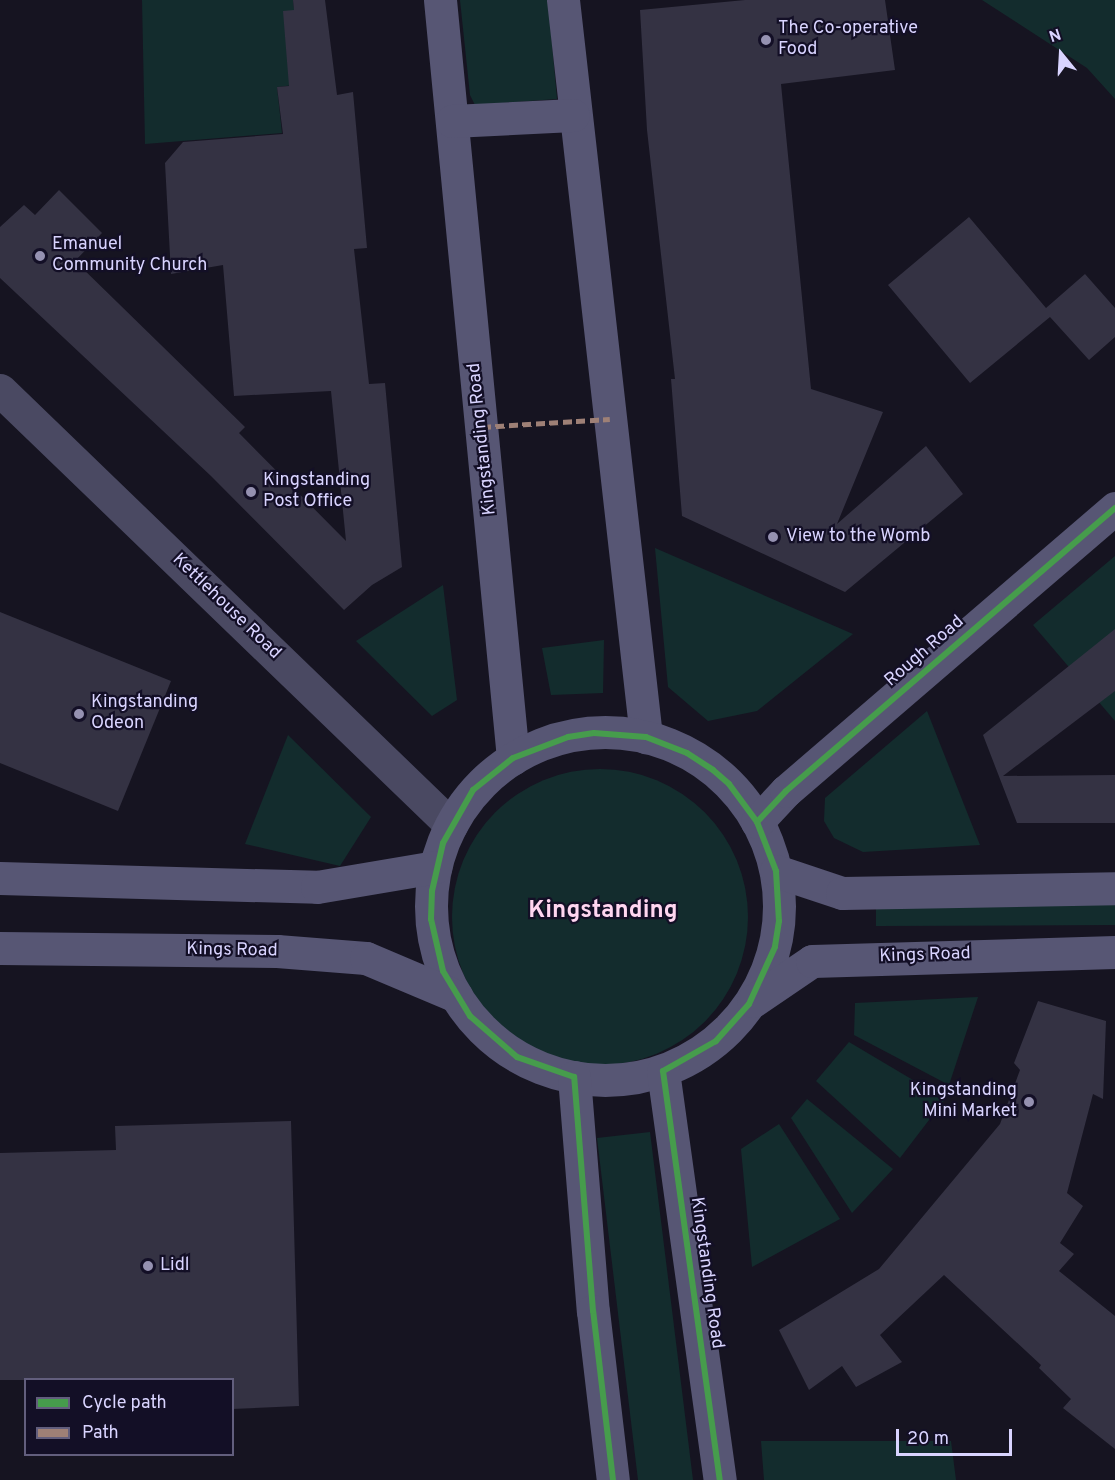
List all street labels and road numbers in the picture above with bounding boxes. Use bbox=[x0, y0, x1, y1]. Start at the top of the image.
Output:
street label: Kingstanding Road bbox=[464, 362, 502, 516]
street label: Kettlehouse Road bbox=[167, 550, 285, 664]
street label: Rough Road bbox=[881, 612, 969, 692]
street label: Kings Road bbox=[186, 939, 278, 963]
street label: Kings Road bbox=[879, 944, 971, 968]
street label: Kingstanding Road bbox=[685, 1196, 727, 1350]

